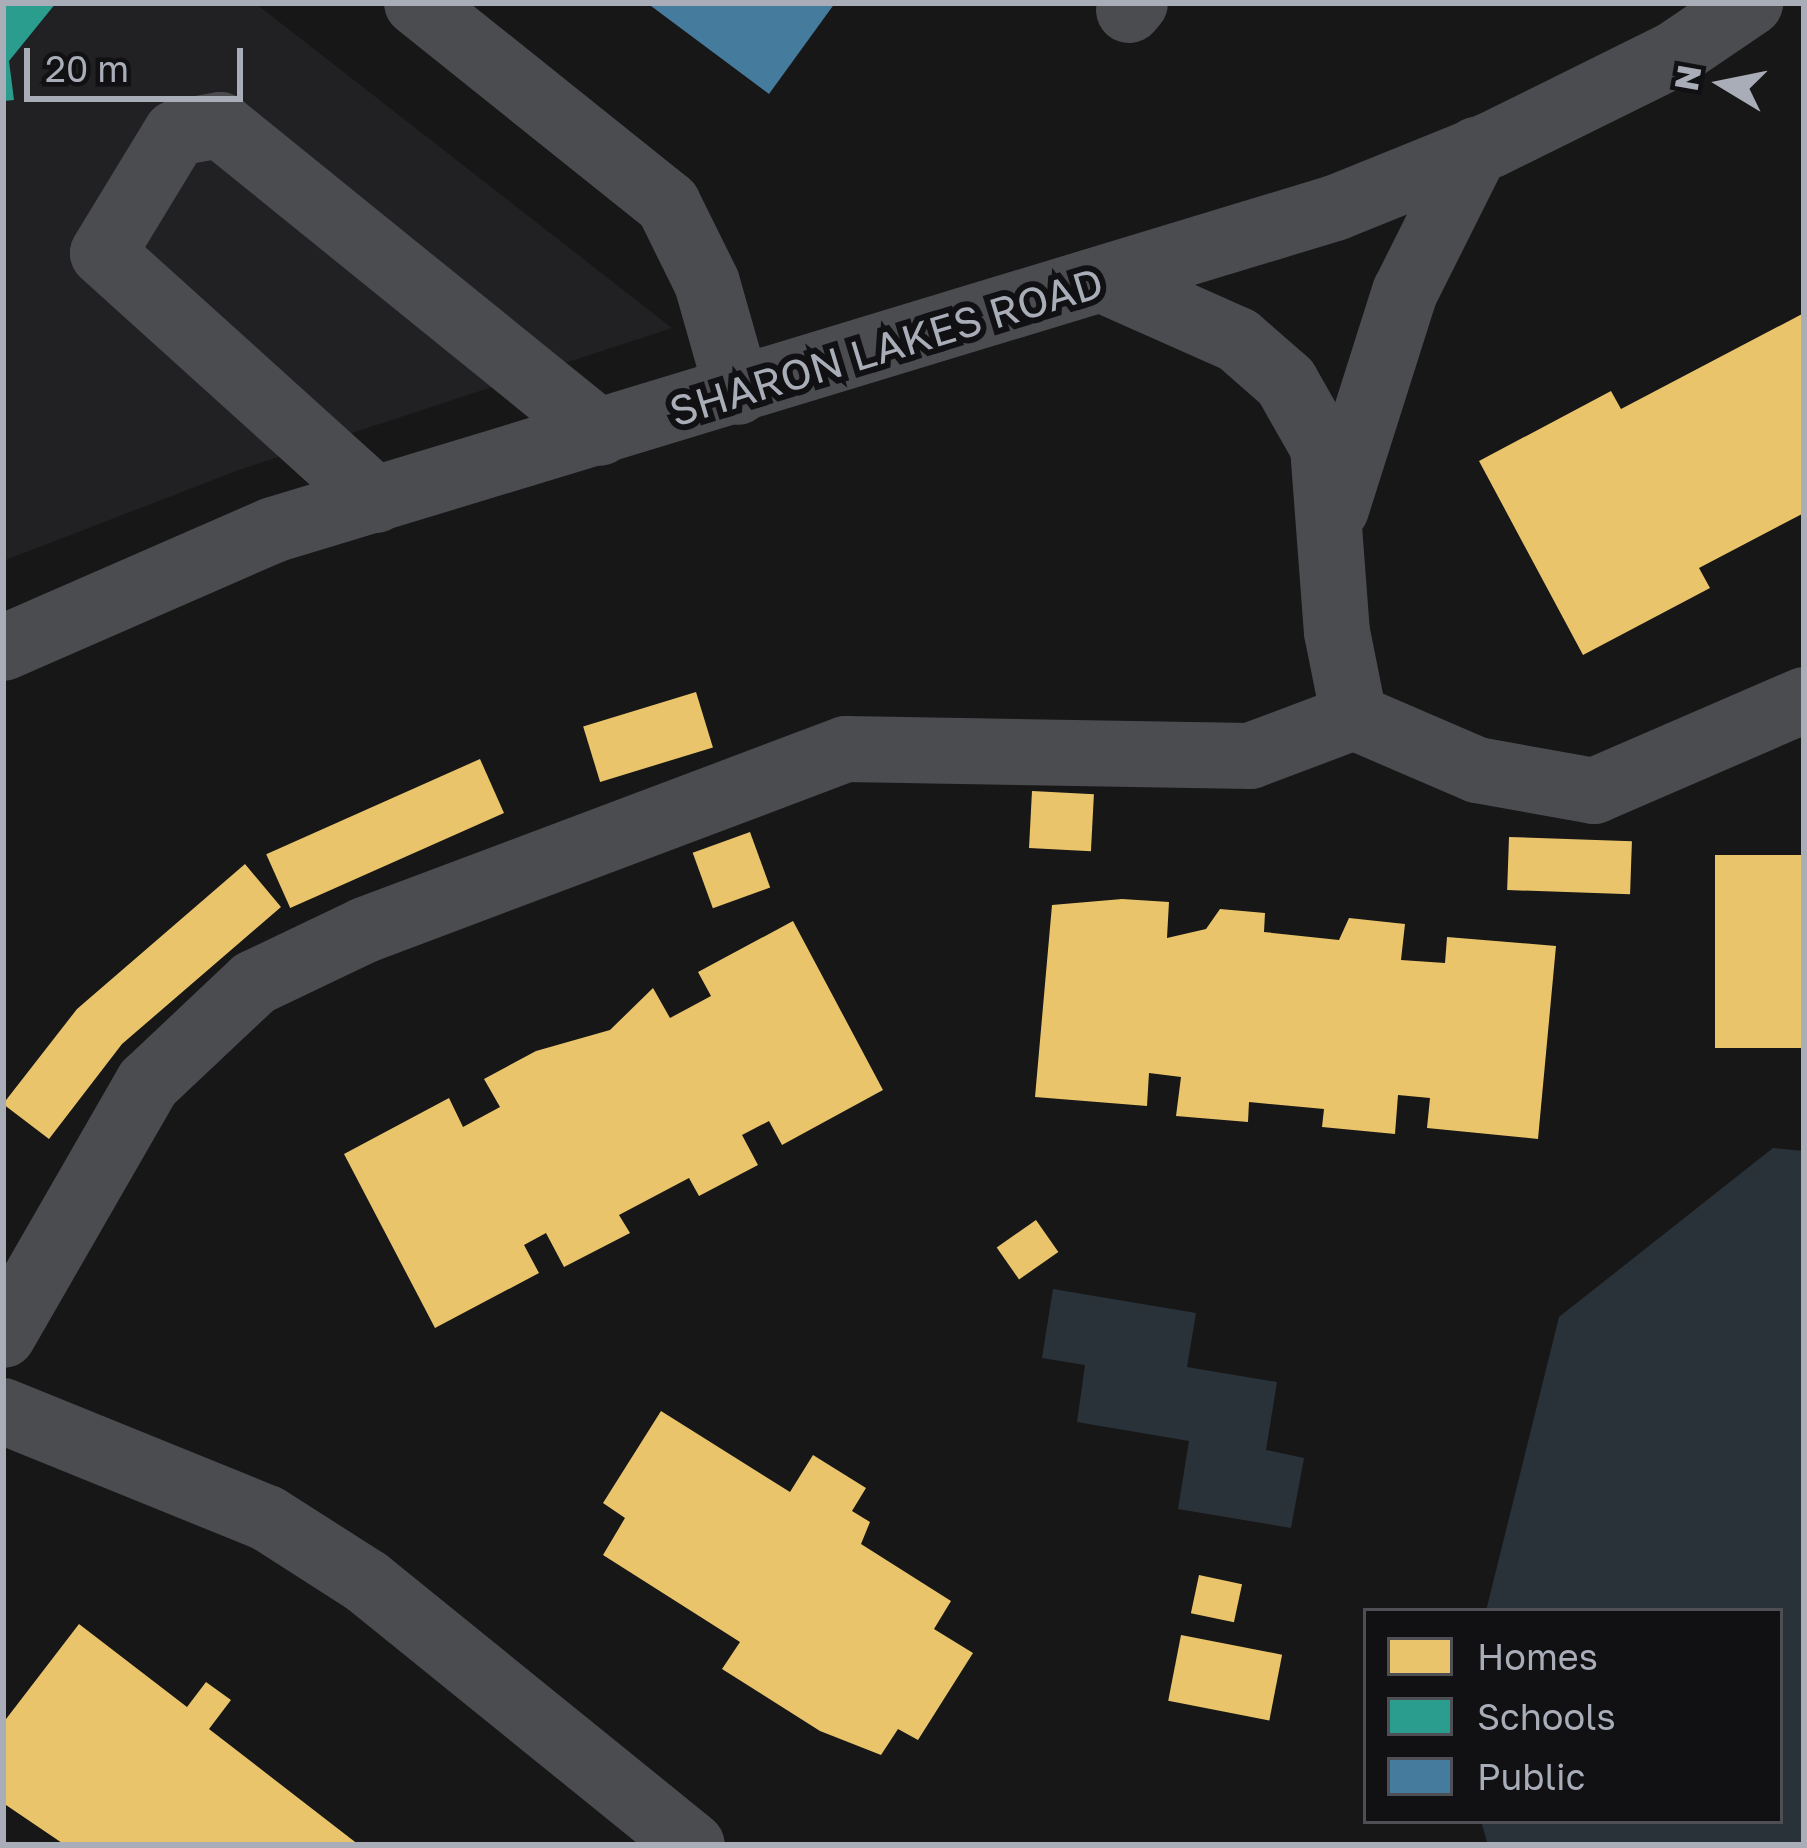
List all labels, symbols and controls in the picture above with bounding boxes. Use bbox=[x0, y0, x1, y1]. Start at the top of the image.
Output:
scale bar bbox=[30, 24, 249, 98]
north arrow bbox=[1663, 24, 1783, 144]
text: 20 m bbox=[45, 47, 129, 90]
text: N bbox=[1666, 62, 1708, 93]
street label: SHARON LAKES ROAD bbox=[663, 256, 1109, 436]
legend bbox=[1363, 1608, 1783, 1824]
text: Homes bbox=[1477, 1635, 1598, 1678]
text: Schools bbox=[1477, 1695, 1616, 1738]
text: Public bbox=[1477, 1755, 1585, 1798]

